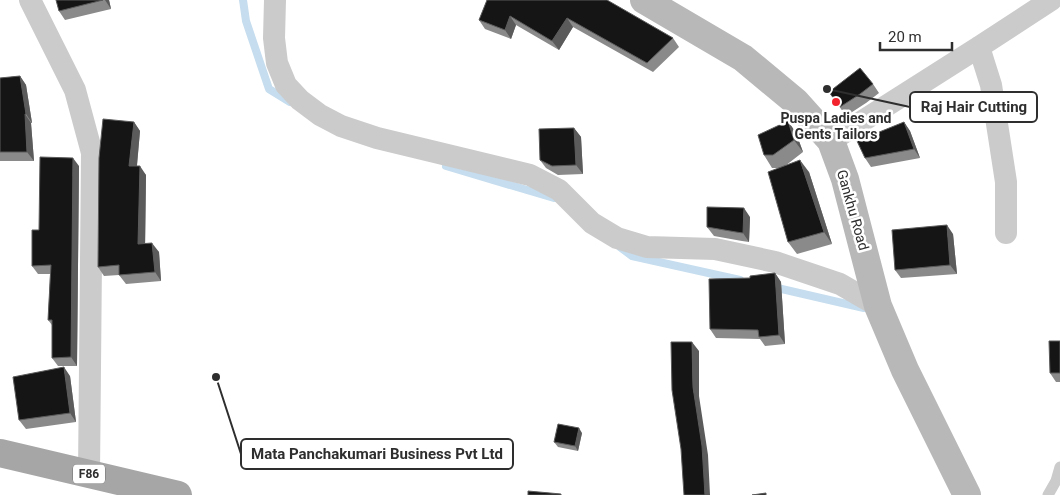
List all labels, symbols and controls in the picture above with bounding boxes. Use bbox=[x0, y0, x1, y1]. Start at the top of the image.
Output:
scale bar bbox=[880, 20, 952, 52]
text: 20 m bbox=[888, 28, 922, 46]
callout: Raj Hair Cutting bbox=[910, 92, 1037, 122]
marker: Puspa Ladies and Gents Tailors bbox=[830, 96, 842, 108]
text: Raj Hair Cutting bbox=[921, 98, 1027, 116]
place label: Puspa Ladies and Gents Tailors bbox=[780, 110, 892, 142]
street label: Gankhu Road bbox=[834, 168, 872, 252]
callout: Mata Panchakumari Business Pvt Ltd bbox=[241, 439, 513, 469]
text: Mata Panchakumari Business Pvt Ltd bbox=[251, 445, 503, 463]
road number: F86 bbox=[73, 464, 105, 484]

